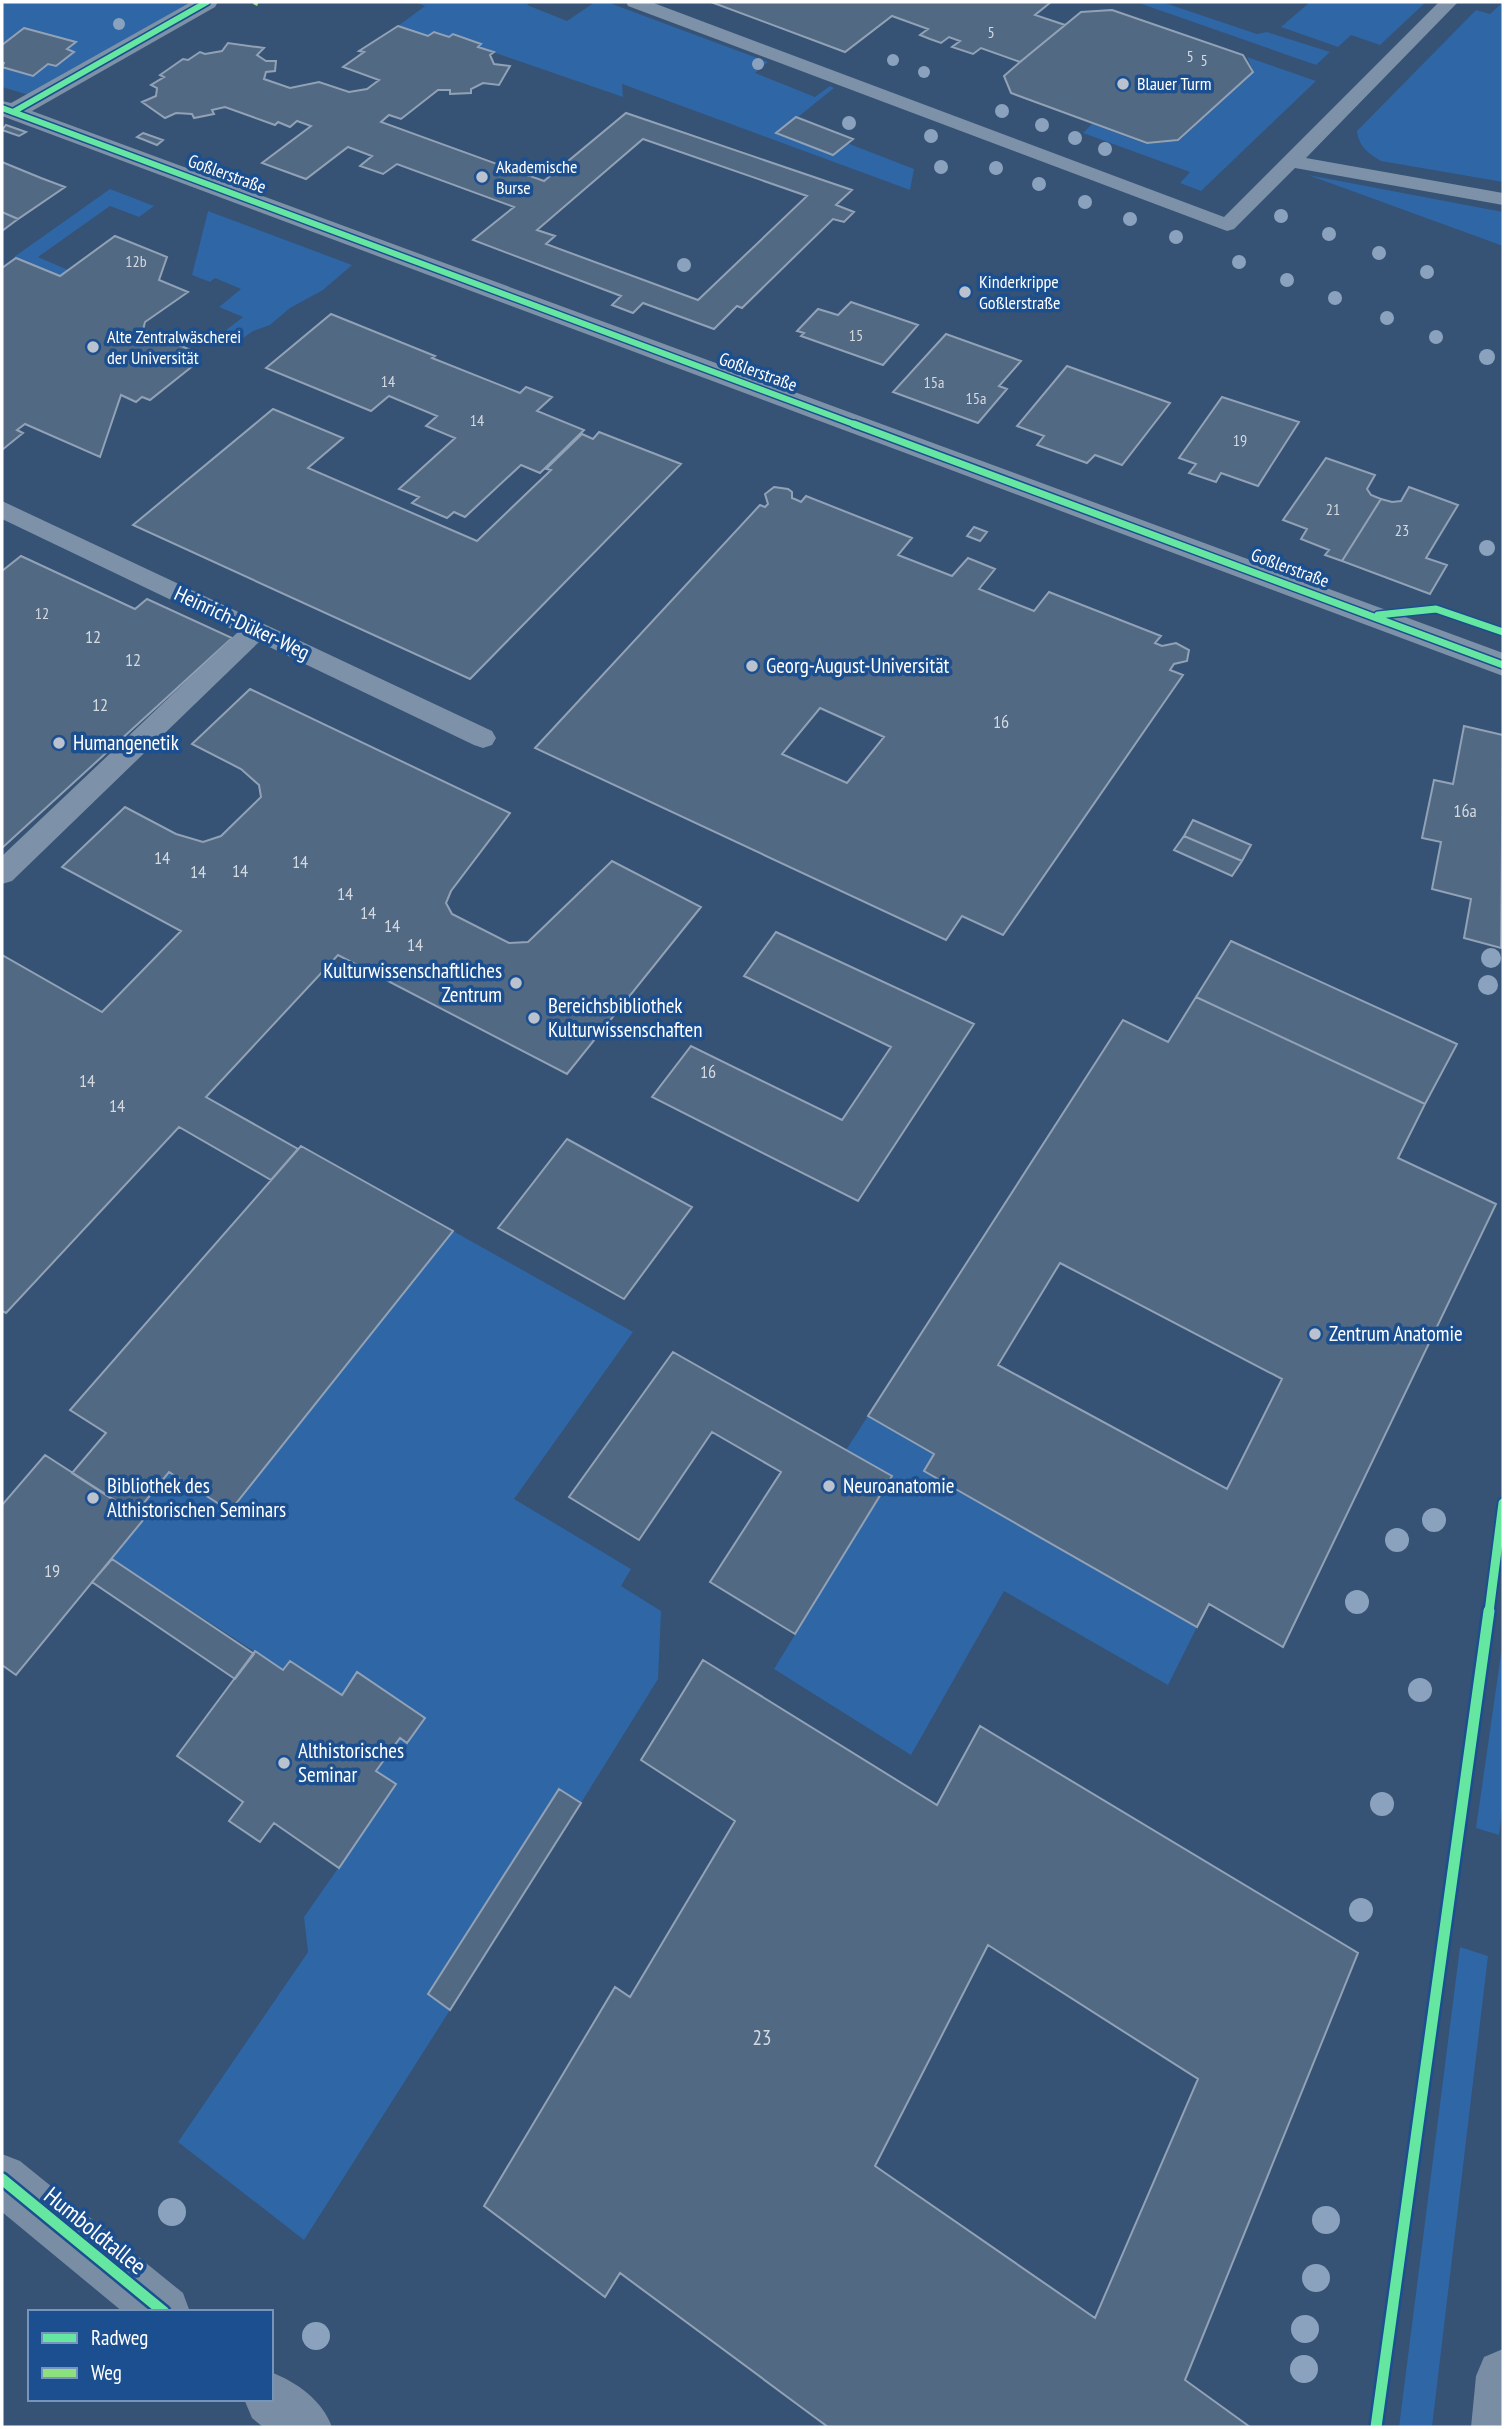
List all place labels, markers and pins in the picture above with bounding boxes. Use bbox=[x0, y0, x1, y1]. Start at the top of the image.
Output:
place label: Blauer Turm bbox=[1137, 72, 1211, 95]
marker: Blauer Turm bbox=[1115, 76, 1131, 92]
place label: Akademische Burse bbox=[496, 155, 577, 199]
marker: Akademische Burse bbox=[474, 169, 490, 185]
place label: Kinderkrippe Goßlerstraße bbox=[979, 270, 1060, 314]
marker: Kinderkrippe Goßlerstraße bbox=[957, 284, 973, 300]
place label: Alte Zentralwäscherei der Universität bbox=[107, 325, 241, 369]
marker: Alte Zentralwäscherei der Universität bbox=[85, 339, 101, 355]
place label: Georg-August-Universität bbox=[766, 652, 950, 679]
marker: Georg-August-Universität bbox=[744, 658, 760, 674]
place label: Humangenetik bbox=[73, 729, 179, 756]
marker: Humangenetik bbox=[51, 735, 67, 751]
place label: Kulturwissenschaftliches Zentrum bbox=[323, 957, 502, 1008]
marker: Kulturwissenschaftliches Zentrum bbox=[508, 975, 524, 991]
place label: Bereichsbibliothek Kulturwissenschaften bbox=[548, 992, 702, 1043]
marker: Bereichsbibliothek Kulturwissenschaften bbox=[526, 1010, 542, 1026]
place label: Zentrum Anatomie bbox=[1329, 1320, 1463, 1347]
marker: Zentrum Anatomie bbox=[1307, 1326, 1323, 1342]
place label: Bibliothek des Althistorischen Seminars bbox=[107, 1472, 286, 1523]
place label: Neuroanatomie bbox=[843, 1472, 955, 1499]
marker: Neuroanatomie bbox=[821, 1478, 837, 1494]
marker: Bibliothek des Althistorischen Seminars bbox=[85, 1490, 101, 1506]
place label: Althistorisches Seminar bbox=[298, 1737, 404, 1788]
marker: Althistorisches Seminar bbox=[276, 1755, 292, 1771]

